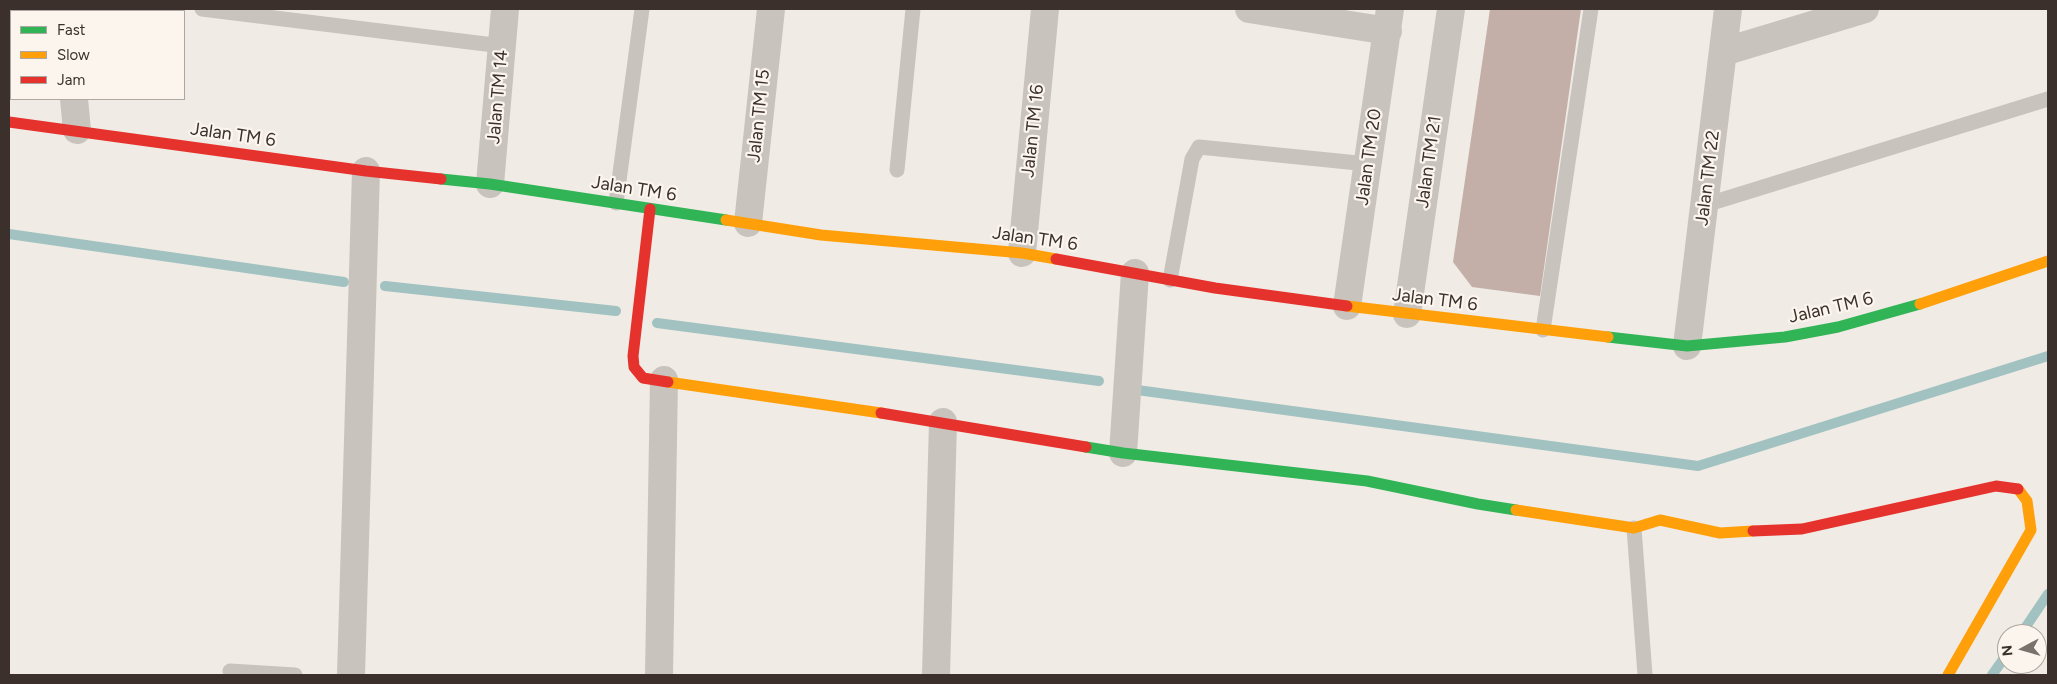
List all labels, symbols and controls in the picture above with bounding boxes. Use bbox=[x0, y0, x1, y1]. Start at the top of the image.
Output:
legend bbox=[10, 10, 185, 100]
text: Fast bbox=[57, 21, 85, 39]
text: Slow bbox=[57, 46, 90, 64]
street label: Jalan TM 14 bbox=[483, 49, 513, 145]
street label: Jalan TM 15 bbox=[743, 68, 775, 164]
text: Jam bbox=[57, 71, 85, 89]
street label: Jalan TM 16 bbox=[1017, 83, 1049, 179]
street label: Jalan TM 20 bbox=[1352, 107, 1386, 207]
street label: Jalan TM 21 bbox=[1412, 114, 1446, 210]
street label: Jalan TM 6 bbox=[189, 118, 277, 152]
street label: Jalan TM 22 bbox=[1691, 129, 1725, 227]
street label: Jalan TM 6 bbox=[590, 172, 678, 206]
street label: Jalan TM 6 bbox=[991, 222, 1079, 256]
street label: Jalan TM 6 bbox=[1391, 284, 1479, 316]
street label: Jalan TM 6 bbox=[1787, 288, 1875, 328]
north arrow bbox=[1997, 624, 2047, 674]
text: N bbox=[1999, 644, 2017, 657]

